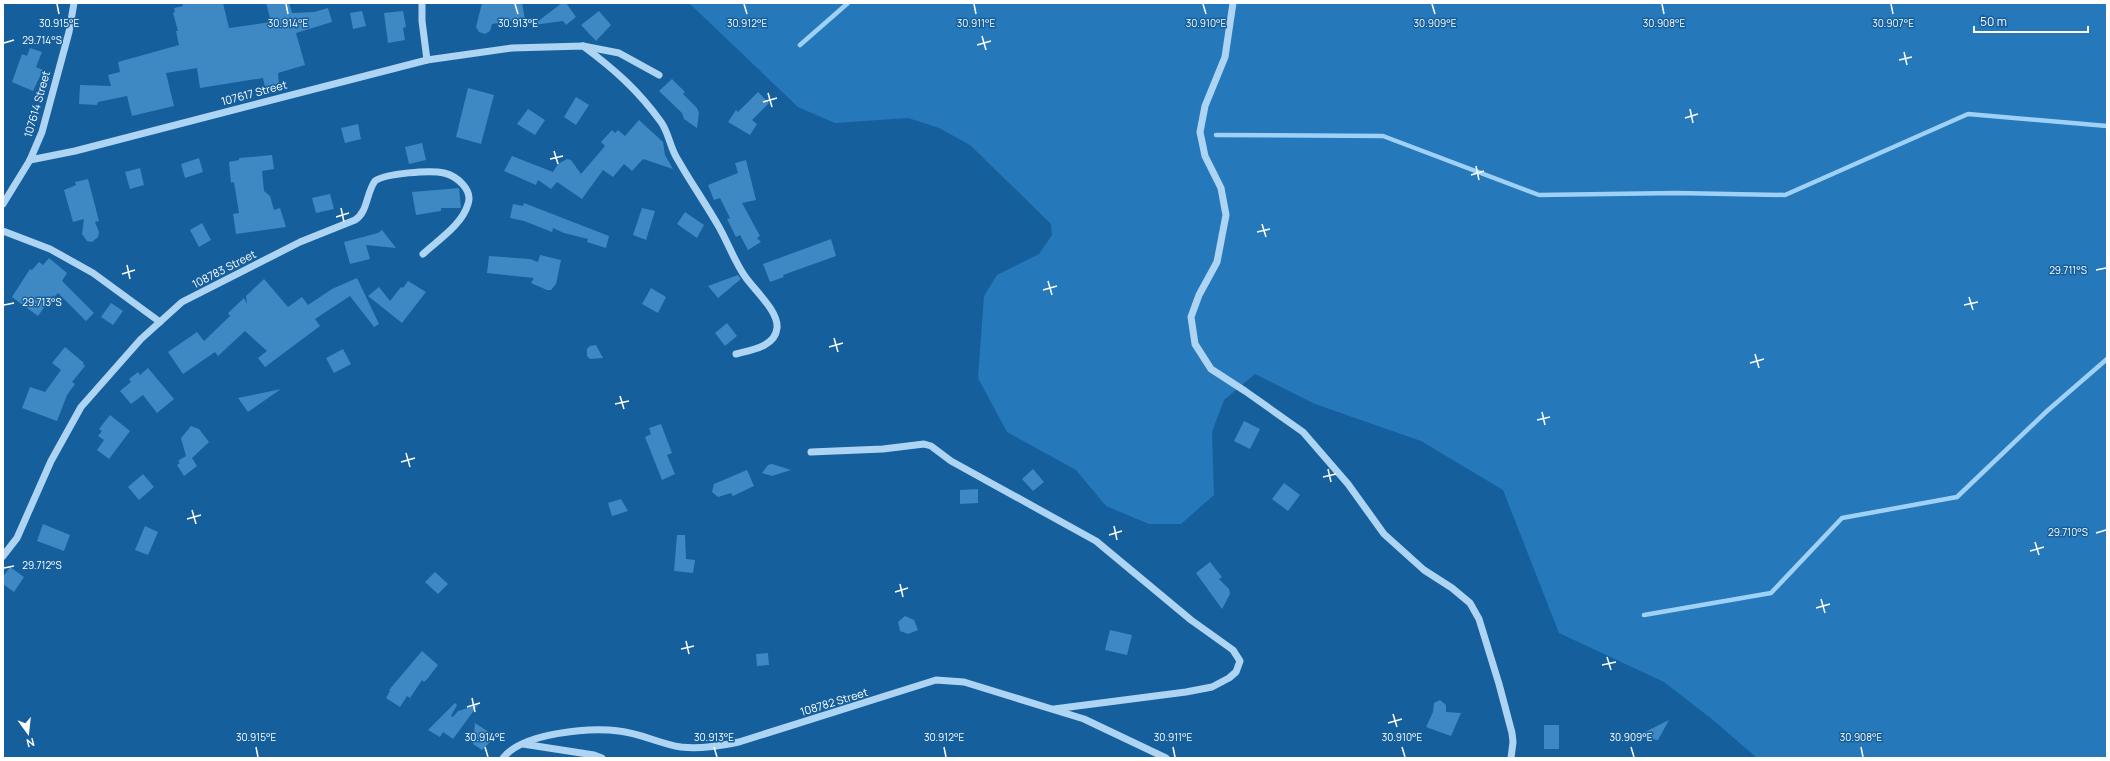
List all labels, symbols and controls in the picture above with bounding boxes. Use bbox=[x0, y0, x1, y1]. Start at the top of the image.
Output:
scale bar bbox=[1974, 8, 2088, 34]
text: 50 m bbox=[1980, 13, 2007, 30]
text: 30.915°E bbox=[39, 16, 79, 30]
text: 30.914°E bbox=[268, 16, 308, 30]
text: 30.913°E bbox=[498, 16, 538, 30]
text: 30.912°E bbox=[727, 16, 767, 30]
text: 30.911°E bbox=[957, 16, 995, 30]
text: 30.910°E bbox=[1186, 16, 1227, 30]
text: 30.909°E bbox=[1414, 16, 1457, 30]
text: 30.908°E bbox=[1643, 16, 1686, 30]
text: 30.907°E bbox=[1872, 16, 1914, 30]
text: 29.714°S bbox=[22, 33, 62, 47]
street label: 107614 Street bbox=[20, 69, 53, 139]
street label: 107617 Street bbox=[219, 77, 288, 108]
street label: 108783 Street bbox=[189, 246, 258, 291]
text: 29.711°S bbox=[2049, 263, 2087, 277]
text: 29.713°S bbox=[22, 295, 62, 309]
text: 29.710°S bbox=[2048, 525, 2088, 539]
text: 29.712°S bbox=[22, 558, 62, 572]
street label: 108782 Street bbox=[798, 684, 870, 719]
north arrow bbox=[8, 713, 48, 753]
text: 30.915°E bbox=[236, 730, 276, 744]
text: 30.914°E bbox=[465, 730, 505, 744]
text: 30.913°E bbox=[694, 730, 734, 744]
text: 30.912°E bbox=[924, 730, 964, 744]
text: 30.911°E bbox=[1154, 730, 1192, 744]
text: 30.910°E bbox=[1382, 730, 1423, 744]
text: 30.909°E bbox=[1610, 730, 1653, 744]
text: 30.908°E bbox=[1840, 730, 1883, 744]
text: N bbox=[25, 735, 36, 751]

